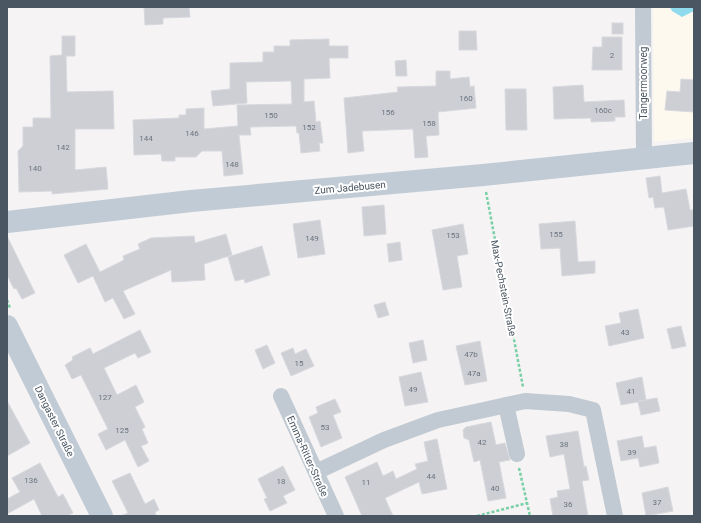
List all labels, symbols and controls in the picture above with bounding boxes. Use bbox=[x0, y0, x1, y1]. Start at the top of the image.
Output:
street label: Tangermoorweg bbox=[638, 47, 649, 119]
house number: 2 bbox=[610, 51, 615, 60]
house number: 160 bbox=[459, 94, 473, 103]
house number: 160c bbox=[594, 106, 612, 115]
house number: 156 bbox=[381, 108, 395, 117]
house number: 150 bbox=[264, 111, 278, 120]
house number: 158 bbox=[422, 119, 436, 128]
house number: 152 bbox=[302, 123, 316, 132]
house number: 146 bbox=[185, 129, 199, 138]
house number: 144 bbox=[139, 134, 153, 143]
house number: 142 bbox=[56, 143, 70, 152]
house number: 148 bbox=[225, 160, 239, 169]
house number: 140 bbox=[28, 164, 42, 173]
street label: Zum Jadebusen bbox=[314, 179, 386, 196]
house number: 155 bbox=[549, 230, 563, 239]
house number: 153 bbox=[446, 231, 460, 240]
house number: 149 bbox=[305, 234, 319, 243]
street label: Max-Pechstein-Straße bbox=[489, 239, 518, 337]
house number: 43 bbox=[621, 328, 630, 337]
house number: 47b bbox=[464, 350, 478, 359]
house number: 15 bbox=[295, 359, 304, 368]
house number: 47a bbox=[467, 369, 481, 378]
street label: Dangaster Straße bbox=[33, 384, 76, 458]
house number: 49 bbox=[409, 385, 418, 394]
house number: 41 bbox=[627, 387, 636, 396]
house number: 127 bbox=[98, 393, 112, 402]
street label: Emma-Ritter-Straße bbox=[285, 414, 330, 498]
house number: 53 bbox=[321, 423, 330, 432]
house number: 125 bbox=[115, 426, 129, 435]
house number: 42 bbox=[478, 438, 487, 447]
house number: 38 bbox=[560, 440, 569, 449]
house number: 39 bbox=[628, 448, 637, 457]
house number: 44 bbox=[427, 472, 436, 481]
house number: 136 bbox=[24, 476, 38, 485]
house number: 18 bbox=[277, 477, 286, 486]
house number: 11 bbox=[362, 478, 371, 487]
house number: 40 bbox=[491, 484, 500, 493]
house number: 37 bbox=[653, 498, 662, 507]
house number: 36 bbox=[564, 500, 573, 509]

